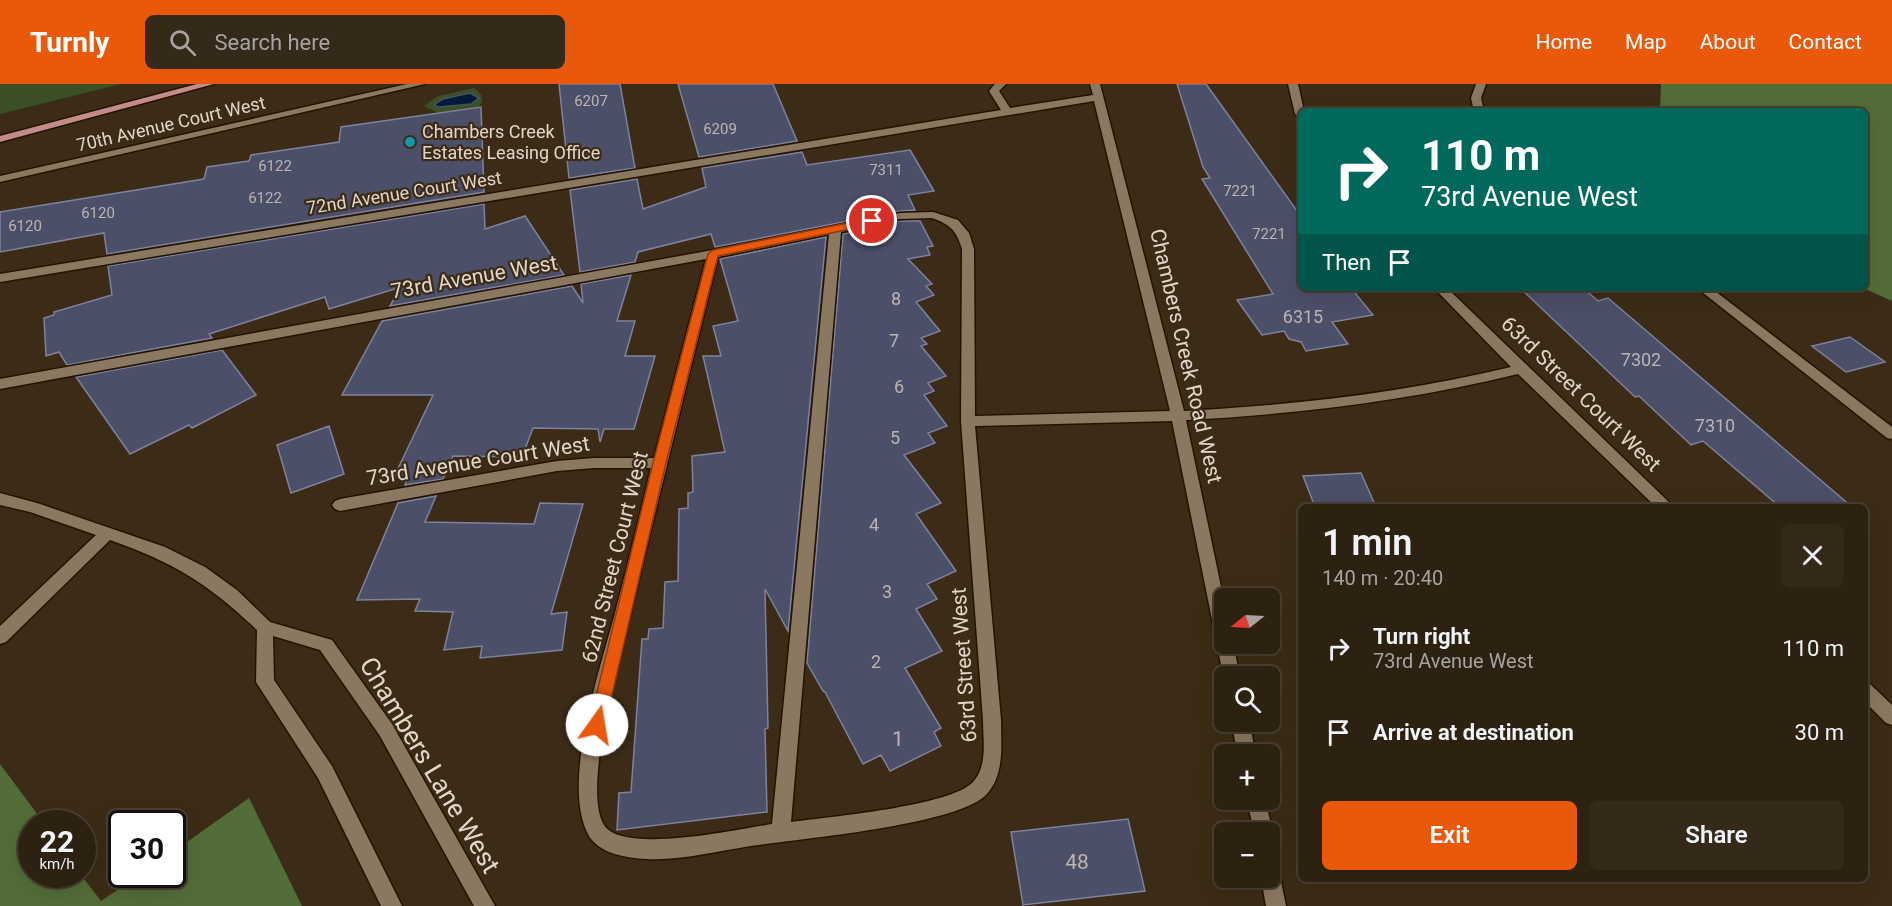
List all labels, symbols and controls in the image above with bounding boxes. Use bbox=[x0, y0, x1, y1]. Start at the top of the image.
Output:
search box bbox=[145, 15, 565, 69]
text: Turnly bbox=[30, 26, 109, 59]
icon: search bbox=[166, 26, 199, 59]
text: Search here bbox=[214, 30, 330, 55]
text: Home bbox=[1536, 30, 1592, 54]
text: Map bbox=[1625, 30, 1667, 54]
text: About bbox=[1700, 30, 1756, 54]
text: Contact bbox=[1789, 30, 1862, 54]
street label: 70th Avenue Court West bbox=[74, 92, 267, 155]
house number: 6207 bbox=[574, 92, 608, 110]
house number: 6209 bbox=[703, 120, 737, 138]
place label: Chambers Creek Estates Leasing Office bbox=[422, 121, 600, 163]
text: 110 m bbox=[1421, 131, 1540, 180]
icon: right bbox=[1322, 132, 1400, 210]
marker: Chambers Creek Estates Leasing Office bbox=[403, 135, 417, 149]
house number: 6122 bbox=[258, 157, 292, 175]
house number: 7311 bbox=[869, 161, 903, 179]
street label: 72nd Avenue Court West bbox=[305, 167, 503, 218]
text: 73rd Avenue West bbox=[1421, 181, 1638, 213]
house number: 7221 bbox=[1223, 182, 1257, 200]
house number: 6122 bbox=[248, 189, 282, 207]
pin bbox=[846, 195, 897, 246]
house number: 6120 bbox=[81, 204, 115, 222]
icon: arrive bbox=[855, 204, 888, 237]
house number: 6120 bbox=[8, 217, 42, 235]
house number: 7221 bbox=[1252, 225, 1286, 243]
street label: Chambers Creek Road West bbox=[1145, 226, 1227, 486]
icon: arrive bbox=[1383, 246, 1416, 279]
text: Then bbox=[1322, 250, 1371, 275]
street label: 73rd Avenue West bbox=[389, 251, 559, 303]
house number: 8 bbox=[891, 288, 901, 309]
house number: 6315 bbox=[1283, 306, 1323, 327]
street label: 63rd Street Court West bbox=[1496, 312, 1666, 476]
house number: 7 bbox=[889, 330, 899, 351]
house number: 7302 bbox=[1621, 349, 1661, 370]
house number: 6 bbox=[894, 376, 904, 397]
house number: 7310 bbox=[1695, 415, 1735, 436]
house number: 5 bbox=[890, 427, 900, 448]
street label: 73rd Avenue Court West bbox=[365, 431, 591, 490]
street label: 62nd Street Court West bbox=[577, 449, 653, 665]
house number: 4 bbox=[869, 514, 879, 535]
text: 1 min bbox=[1322, 522, 1412, 564]
button: close bbox=[1781, 524, 1844, 587]
text: 140 m · 20:40 bbox=[1322, 566, 1443, 590]
house number: 3 bbox=[882, 581, 892, 602]
street label: 63rd Street West bbox=[947, 587, 981, 743]
north arrow bbox=[1214, 588, 1280, 654]
map controls bbox=[1214, 588, 1280, 888]
text: Turn right bbox=[1373, 624, 1470, 649]
icon: right bbox=[1322, 632, 1355, 665]
text: 110 m bbox=[1782, 636, 1844, 661]
text: 73rd Avenue West bbox=[1373, 649, 1534, 673]
house number: 2 bbox=[871, 651, 881, 672]
street label: Chambers Lane West bbox=[354, 652, 506, 878]
button: search bbox=[1214, 666, 1280, 732]
position arrow bbox=[565, 693, 629, 757]
icon: arrive bbox=[1322, 716, 1355, 749]
text: Arrive at destination bbox=[1373, 720, 1574, 745]
text: 30 m bbox=[1795, 720, 1844, 745]
house number: 1 bbox=[892, 727, 904, 751]
button: + bbox=[1214, 744, 1280, 810]
button: Exit bbox=[1322, 801, 1577, 870]
button: Share bbox=[1589, 801, 1844, 870]
speed limit sign: 30 bbox=[108, 810, 186, 888]
button: − bbox=[1214, 822, 1280, 888]
text: 22 bbox=[40, 824, 74, 859]
house number: 48 bbox=[1065, 850, 1089, 874]
text: km/h bbox=[39, 855, 75, 873]

